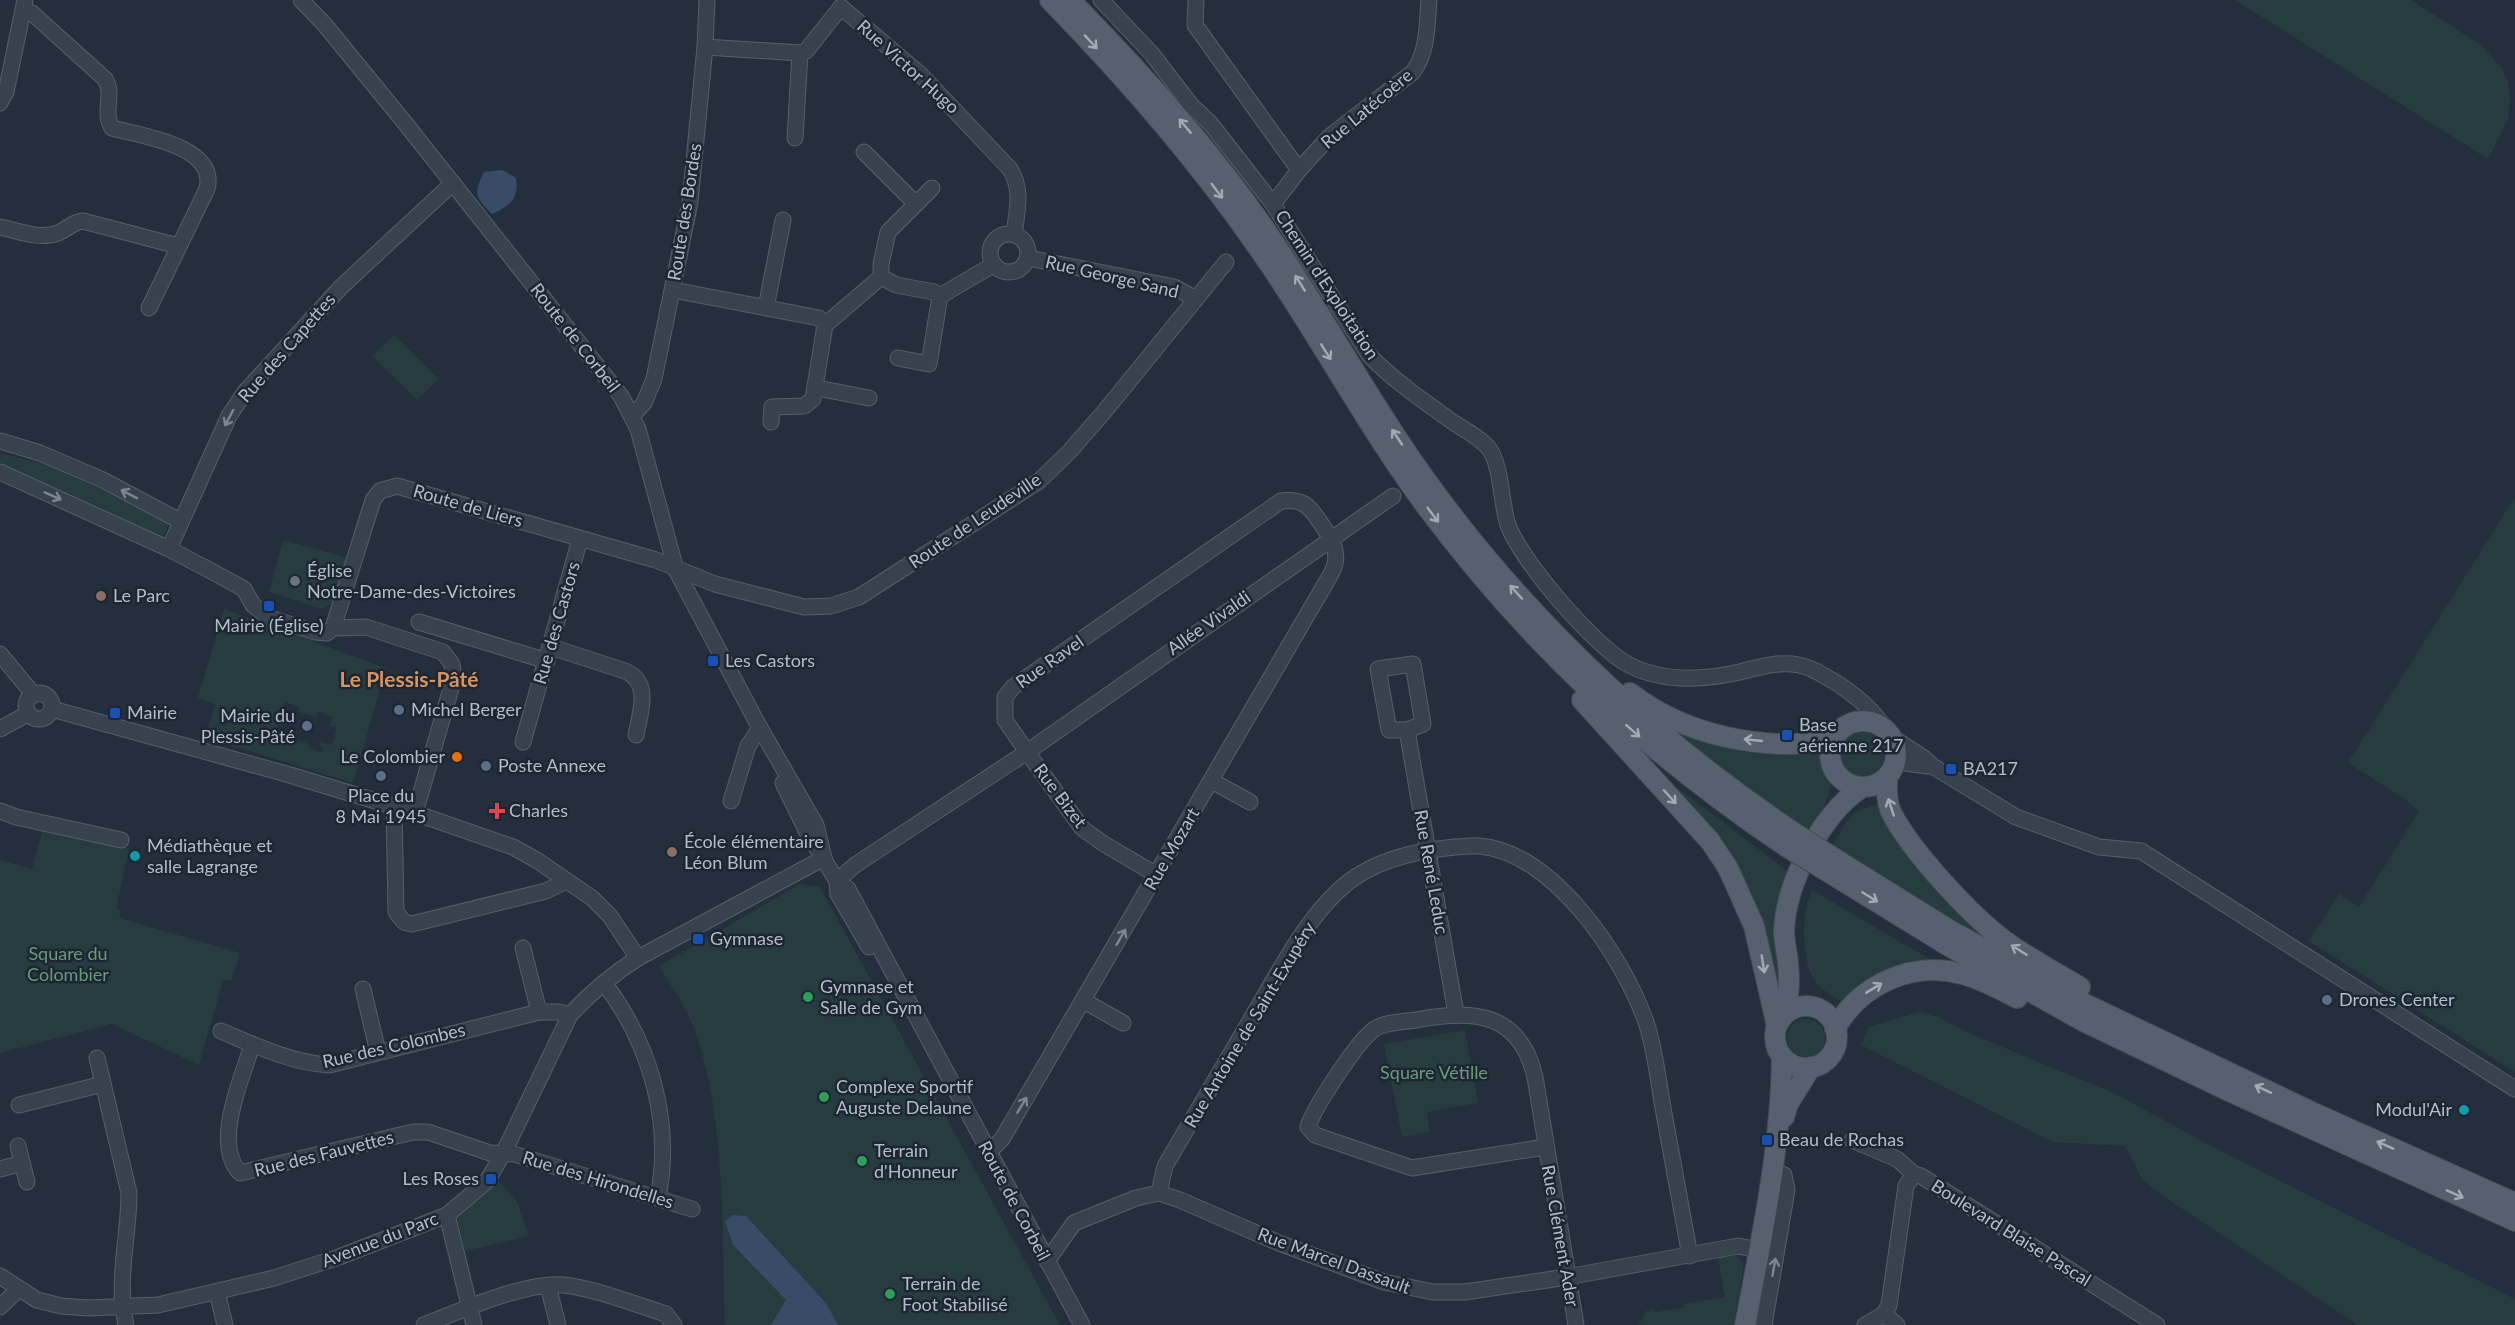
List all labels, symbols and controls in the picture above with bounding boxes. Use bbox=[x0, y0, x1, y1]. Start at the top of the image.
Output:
street label: Rue Victor Hugo bbox=[853, 15, 964, 118]
one-way arrow bbox=[1084, 34, 1098, 49]
street label: Rue Latécoère bbox=[1316, 64, 1417, 153]
one-way arrow bbox=[1178, 119, 1192, 134]
street label: Route des Bordes bbox=[662, 141, 706, 282]
one-way arrow bbox=[1210, 182, 1223, 198]
street label: Chemin d'Exploitation bbox=[1271, 206, 1384, 363]
street label: Rue George Sand bbox=[1043, 250, 1181, 302]
one-way arrow bbox=[1294, 275, 1306, 292]
street label: Route de Corbeil bbox=[526, 278, 625, 396]
street label: Rue des Capettes bbox=[233, 288, 340, 406]
one-way arrow bbox=[1320, 343, 1332, 360]
one-way arrow bbox=[223, 409, 235, 426]
one-way arrow bbox=[1391, 430, 1403, 446]
street label: Route de Leudeville bbox=[904, 468, 1045, 573]
street label: Route de Liers bbox=[411, 479, 526, 531]
one-way arrow bbox=[120, 487, 138, 499]
one-way arrow bbox=[44, 491, 62, 502]
one-way arrow bbox=[1426, 507, 1439, 523]
place label: Église Notre-Dame-des-Victoires bbox=[307, 559, 516, 602]
street label: Rue des Castors bbox=[528, 559, 584, 687]
marker: Église Notre-Dame-des-Victoires bbox=[288, 574, 302, 588]
place label: Le Parc bbox=[113, 584, 170, 606]
street label: Allée Vivaldi bbox=[1162, 585, 1254, 659]
one-way arrow bbox=[1509, 585, 1523, 600]
marker: Le Parc bbox=[94, 589, 108, 603]
marker: Mairie (Église) bbox=[262, 599, 276, 613]
place label: Mairie (Église) bbox=[214, 614, 324, 636]
street label: Rue Ravel bbox=[1011, 630, 1088, 692]
place label: Les Castors bbox=[725, 649, 815, 671]
marker: Les Castors bbox=[706, 654, 720, 668]
district label: Le Plessis-Pâté bbox=[339, 666, 479, 691]
place label: Michel Berger bbox=[411, 698, 522, 720]
place label: Mairie bbox=[127, 701, 177, 723]
marker: Michel Berger bbox=[392, 703, 406, 717]
place label: Mairie du Plessis-Pâté bbox=[201, 704, 295, 747]
marker: Mairie bbox=[108, 706, 122, 720]
place label: Base aérienne 217 bbox=[1799, 713, 1903, 756]
marker: Mairie du Plessis-Pâté bbox=[300, 719, 314, 733]
one-way arrow bbox=[1626, 724, 1641, 738]
marker: Base aérienne 217 bbox=[1780, 728, 1794, 742]
one-way arrow bbox=[1743, 734, 1763, 745]
place label: Le Colombier bbox=[341, 745, 445, 767]
marker: Le Colombier bbox=[450, 750, 464, 764]
place label: Poste Annexe bbox=[498, 754, 606, 776]
place label: BA217 bbox=[1963, 757, 2018, 779]
marker: Poste Annexe bbox=[479, 759, 493, 773]
street label: Rue Bizet bbox=[1030, 759, 1092, 832]
marker: BA217 bbox=[1944, 762, 1958, 776]
marker: Place du 8 Mai 1945 bbox=[374, 769, 388, 783]
place label: Place du 8 Mai 1945 bbox=[335, 784, 427, 827]
one-way arrow bbox=[1663, 789, 1677, 804]
one-way arrow bbox=[1885, 797, 1896, 816]
place label: Charles bbox=[509, 799, 568, 821]
street label: Rue Mozart bbox=[1139, 803, 1204, 894]
marker: Charles bbox=[490, 804, 504, 818]
street label: Rue René Leduc bbox=[1410, 808, 1454, 936]
place label: École élémentaire Léon Blum bbox=[684, 830, 824, 873]
place label: Médiathèque et salle Lagrange bbox=[147, 834, 273, 877]
marker: École élémentaire Léon Blum bbox=[665, 845, 679, 859]
marker: Médiathèque et salle Lagrange bbox=[128, 849, 142, 863]
one-way arrow bbox=[1861, 892, 1878, 904]
street label: Rue Antoine de Saint-Exupéry bbox=[1179, 917, 1320, 1132]
place label: Gymnase bbox=[710, 927, 783, 949]
one-way arrow bbox=[1115, 929, 1127, 946]
marker: Gymnase bbox=[691, 932, 705, 946]
park label: Square du Colombier bbox=[27, 942, 109, 985]
one-way arrow bbox=[2011, 944, 2028, 956]
one-way arrow bbox=[1758, 954, 1769, 973]
place label: Gymnase et Salle de Gym bbox=[820, 975, 922, 1018]
one-way arrow bbox=[1866, 981, 1883, 993]
place label: Drones Center bbox=[2339, 988, 2455, 1010]
marker: Gymnase et Salle de Gym bbox=[801, 990, 815, 1004]
marker: Drones Center bbox=[2320, 993, 2334, 1007]
street label: Rue des Colombes bbox=[320, 1018, 467, 1072]
park label: Square Vétille bbox=[1380, 1061, 1488, 1083]
place label: Complexe Sportif Auguste Delaune bbox=[836, 1075, 974, 1118]
one-way arrow bbox=[2254, 1082, 2272, 1094]
marker: Complexe Sportif Auguste Delaune bbox=[817, 1090, 831, 1104]
one-way arrow bbox=[1016, 1097, 1028, 1114]
place label: Modul'Air bbox=[2375, 1098, 2452, 1120]
marker: Modul'Air bbox=[2457, 1103, 2471, 1117]
street label: Rue des Fauvettes bbox=[252, 1125, 396, 1181]
place label: Beau de Rochas bbox=[1779, 1128, 1904, 1150]
marker: Beau de Rochas bbox=[1760, 1133, 1774, 1147]
street label: Route de Corbeil bbox=[974, 1137, 1056, 1264]
place label: Terrain d'Honneur bbox=[874, 1139, 958, 1182]
one-way arrow bbox=[2376, 1139, 2395, 1150]
street label: Rue des Hirondelles bbox=[520, 1146, 677, 1213]
marker: Terrain d'Honneur bbox=[855, 1154, 869, 1168]
street label: Rue Clément Ader bbox=[1538, 1163, 1584, 1309]
place label: Les Roses bbox=[403, 1167, 479, 1189]
marker: Les Roses bbox=[484, 1172, 498, 1186]
street label: Boulevard Blaise Pascal bbox=[1928, 1174, 2095, 1290]
one-way arrow bbox=[2446, 1190, 2464, 1201]
street label: Avenue du Parc bbox=[318, 1207, 441, 1271]
street label: Rue Marcel Dassault bbox=[1255, 1222, 1414, 1298]
one-way arrow bbox=[1769, 1258, 1780, 1278]
place label: Terrain de Foot Stabilisé bbox=[902, 1272, 1008, 1315]
marker: Terrain de Foot Stabilisé bbox=[883, 1287, 897, 1301]

